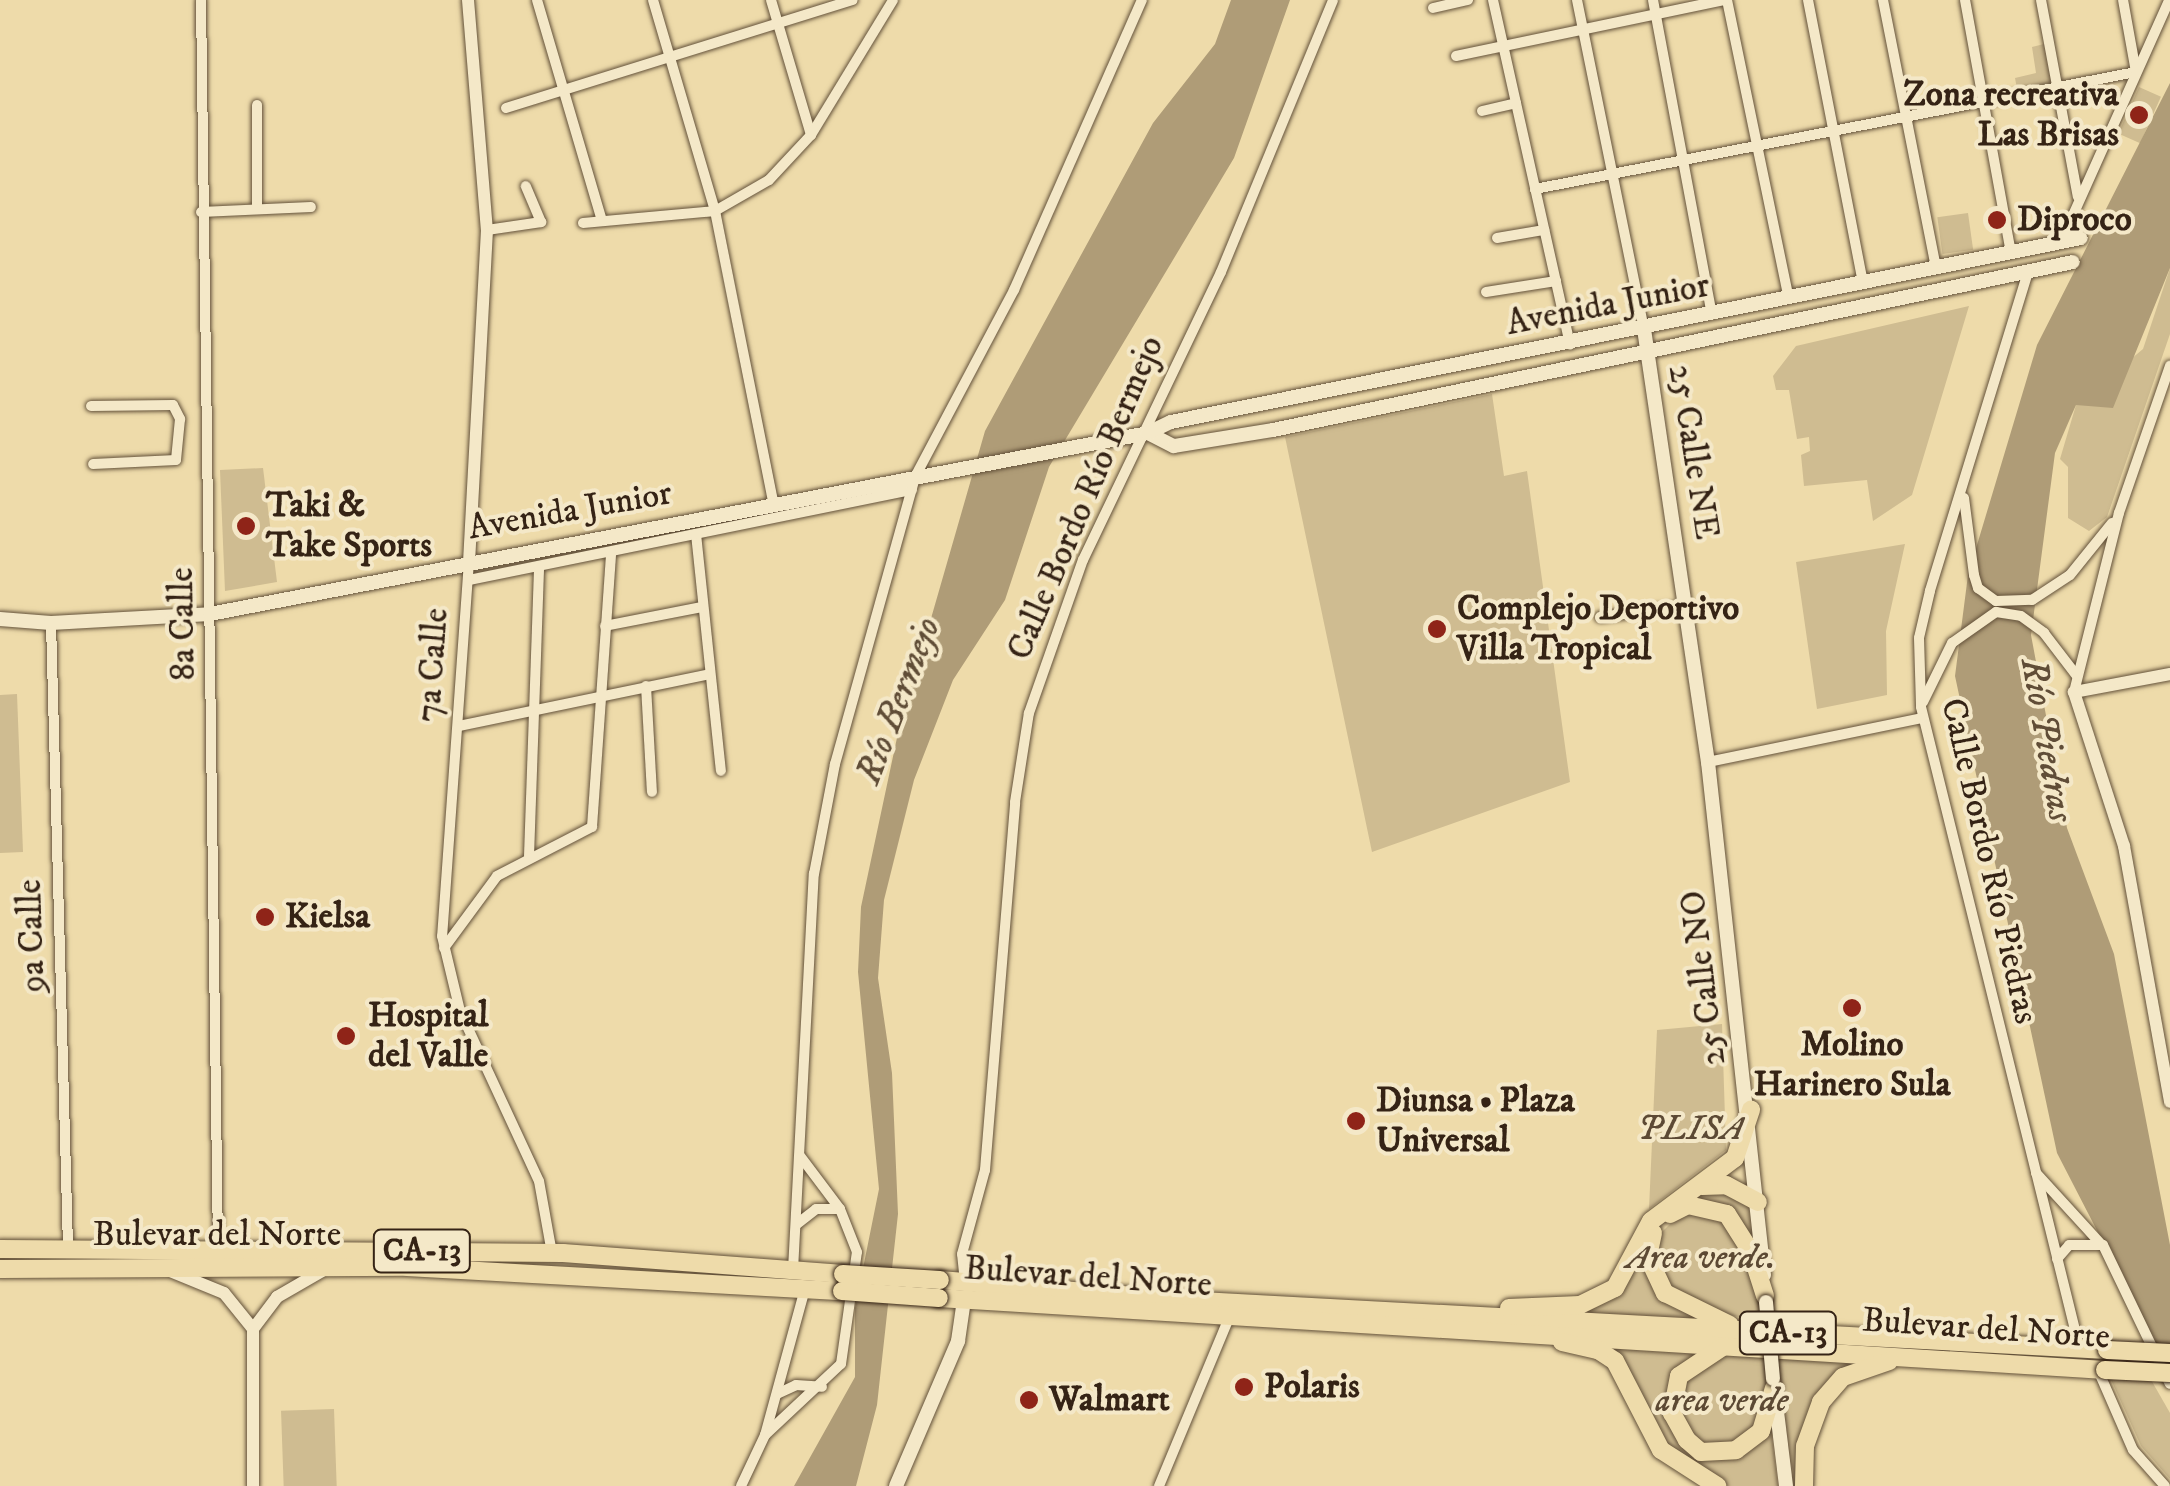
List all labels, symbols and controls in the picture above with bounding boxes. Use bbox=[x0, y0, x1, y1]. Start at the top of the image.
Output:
place label: Zona recreativa Las Brisas bbox=[1903, 74, 2119, 156]
marker: Zona recreativa Las Brisas bbox=[2128, 104, 2150, 126]
place label: Diproco bbox=[2017, 199, 2132, 241]
marker: Diproco bbox=[1986, 209, 2008, 231]
street label: Avenida Junior bbox=[1503, 265, 1713, 345]
street label: Calle Bordo Río Bermejo bbox=[999, 330, 1173, 666]
street label: 25 Calle NE bbox=[1658, 362, 1728, 542]
street label: Avenida Junior bbox=[465, 472, 675, 550]
place label: Taki & Take Sports bbox=[266, 485, 432, 567]
marker: Taki & Take Sports bbox=[235, 515, 257, 537]
street label: 8a Calle bbox=[161, 567, 205, 681]
place label: Complejo Deportivo Villa Tropical bbox=[1457, 588, 1739, 670]
street label: 7a Calle bbox=[408, 607, 458, 723]
water label: Río Bermejo bbox=[846, 611, 952, 791]
marker: Complejo Deportivo Villa Tropical bbox=[1426, 618, 1448, 640]
water label: Río Piedras bbox=[2009, 654, 2083, 826]
street label: Calle Bordo Río Piedras bbox=[1931, 694, 2047, 1028]
street label: 9a Calle bbox=[9, 879, 55, 993]
street label: 25 Calle NO bbox=[1672, 888, 1736, 1068]
place label: Kielsa bbox=[285, 896, 370, 938]
marker: Kielsa bbox=[254, 906, 276, 928]
place label: Hospital del Valle bbox=[368, 995, 489, 1077]
marker: Molino Harinero Sula bbox=[1841, 997, 1863, 1019]
marker: Hospital del Valle bbox=[333, 1023, 359, 1049]
place label: Molino Harinero Sula bbox=[1753, 1024, 1951, 1106]
place label: Diunsa • Plaza Universal bbox=[1376, 1080, 1575, 1162]
park label: PLISA bbox=[1638, 1108, 1744, 1150]
marker: Diunsa • Plaza Universal bbox=[1345, 1110, 1367, 1132]
street label: Bulevar del Norte bbox=[93, 1214, 341, 1256]
road number: CA-13 bbox=[372, 1224, 472, 1278]
park label: Area verde. bbox=[1626, 1237, 1776, 1279]
street label: Bulevar del Norte bbox=[963, 1247, 1213, 1307]
street label: Bulevar del Norte bbox=[1861, 1299, 2111, 1359]
road number: CA-13 bbox=[1738, 1306, 1838, 1360]
place label: Polaris bbox=[1264, 1366, 1360, 1408]
marker: Polaris bbox=[1233, 1376, 1255, 1398]
place label: Walmart bbox=[1049, 1379, 1170, 1421]
park label: area verde bbox=[1656, 1380, 1788, 1422]
marker: Walmart bbox=[1018, 1389, 1040, 1411]

